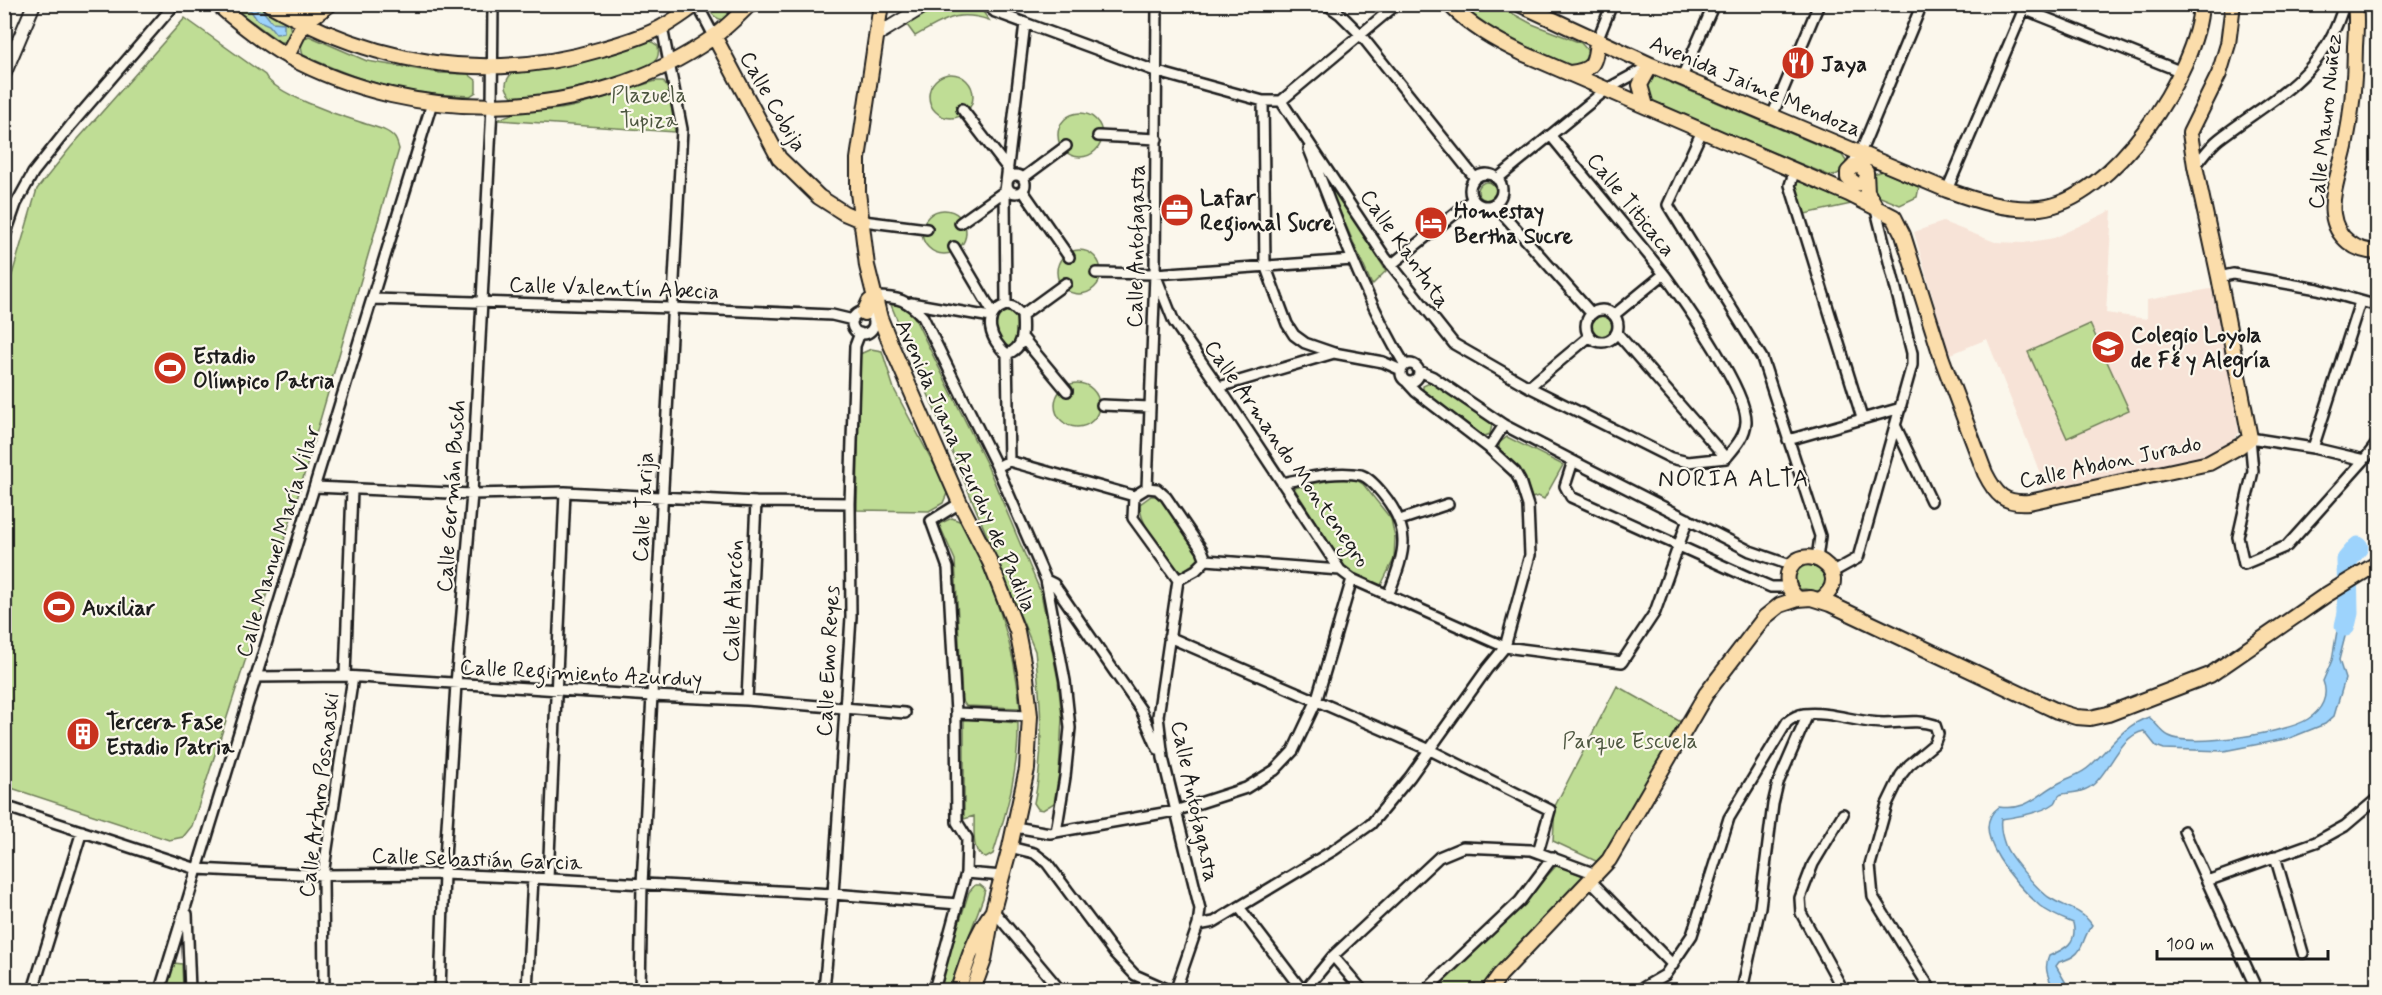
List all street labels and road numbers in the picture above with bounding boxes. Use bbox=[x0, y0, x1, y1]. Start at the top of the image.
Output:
street label: Avenida Jaime Mendoza bbox=[1645, 30, 1865, 144]
street label: Calle Mauro Nuñez bbox=[2303, 32, 2349, 211]
street label: Calle Cobija bbox=[732, 47, 812, 157]
street label: Calle Titicaca bbox=[1580, 147, 1681, 263]
street label: Calle Antofagasta bbox=[1122, 164, 1153, 328]
street label: Calle Kantuta bbox=[1353, 184, 1456, 314]
street label: Calle Valentín Abecia bbox=[508, 271, 719, 307]
street label: Avenida Juana Azurduy de Padilla bbox=[888, 315, 1042, 616]
street label: Calle Armando Montenegro bbox=[1195, 335, 1376, 575]
street label: Calle Germán Busch bbox=[431, 399, 473, 593]
street label: Calle Manuel María Vilar bbox=[230, 421, 328, 661]
street label: Calle Abdon Jurado bbox=[2017, 430, 2204, 496]
street label: Calle Tarija bbox=[627, 451, 661, 563]
street label: Calle Alarcón bbox=[718, 539, 750, 663]
street label: Calle Emo Reyes bbox=[811, 585, 847, 737]
street label: Calle Regimiento Azurduy bbox=[459, 654, 703, 697]
street label: Calle Arturo Posnaski bbox=[294, 691, 346, 899]
street label: Calle Antofagasta bbox=[1162, 718, 1225, 885]
street label: Calle Sebastián Garcia bbox=[371, 842, 584, 878]

